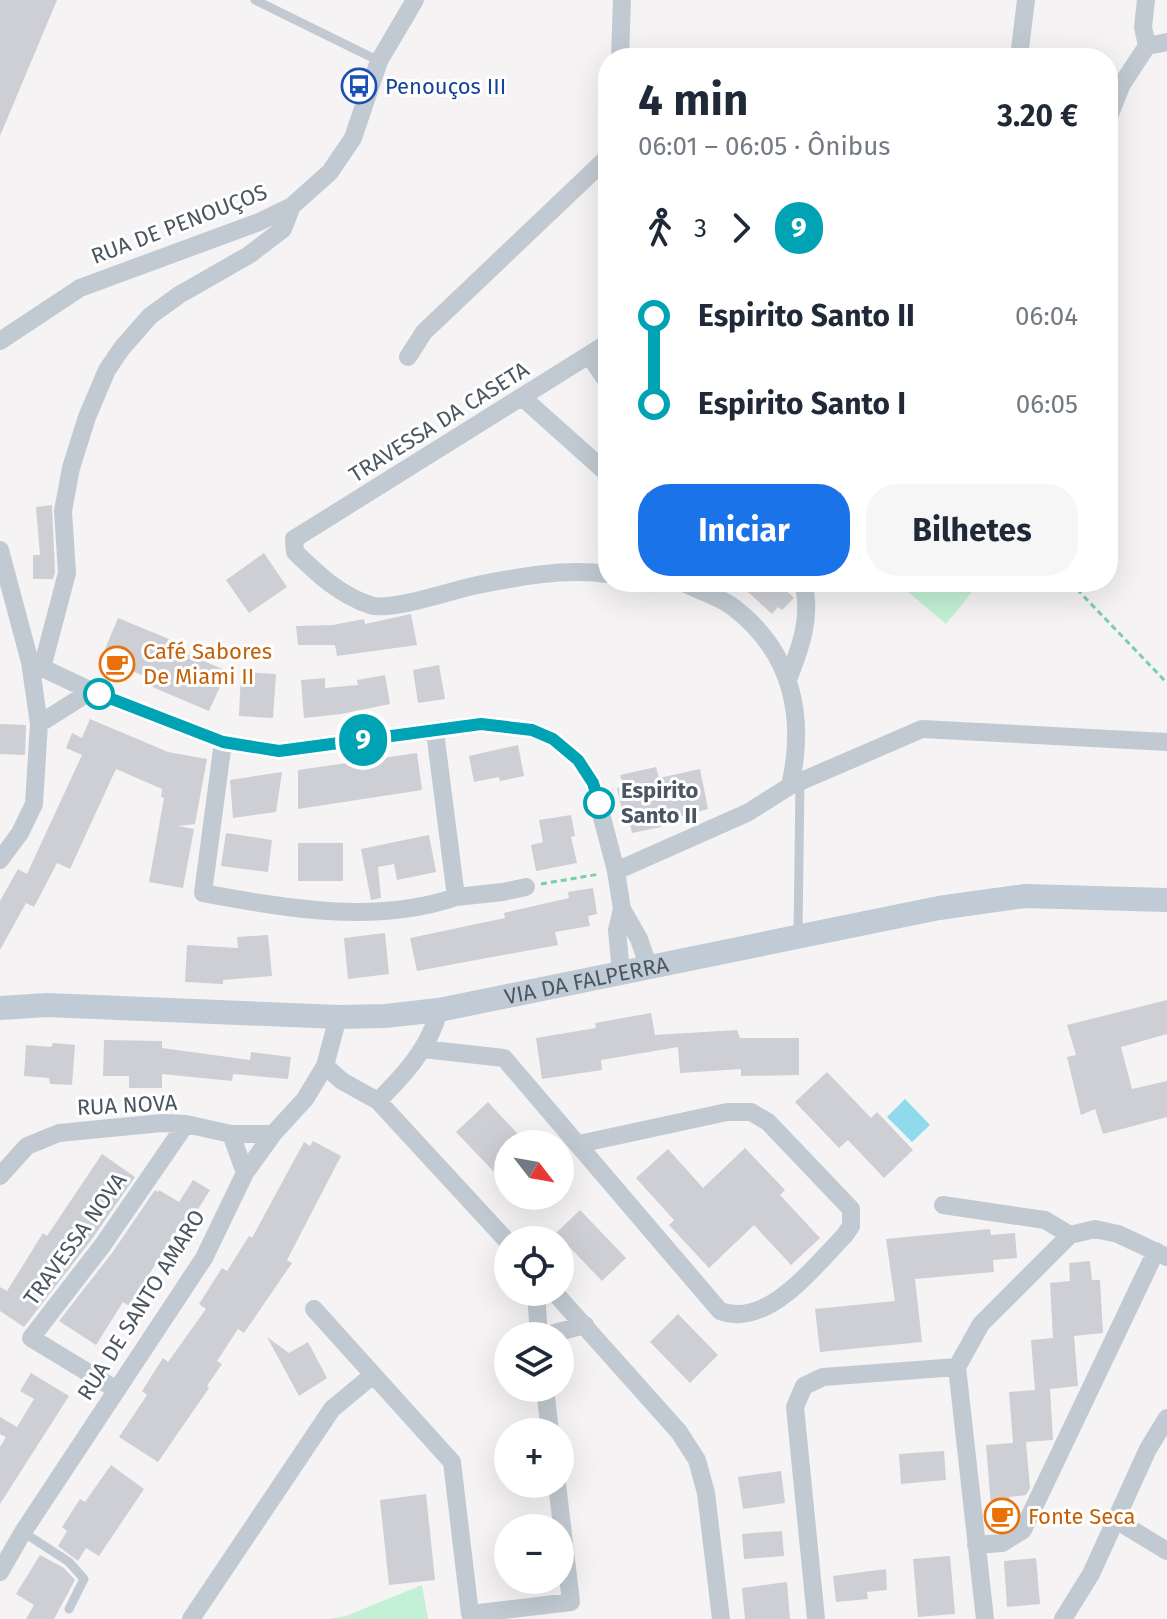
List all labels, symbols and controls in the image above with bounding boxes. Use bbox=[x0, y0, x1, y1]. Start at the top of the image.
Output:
bus stop icon: Penouços III bbox=[340, 67, 378, 105]
place label: Penouços III bbox=[385, 73, 506, 100]
text: 4 min bbox=[638, 74, 748, 127]
text: 3.20 € bbox=[997, 98, 1078, 134]
text: 06:01 – 06:05 · Ônibus bbox=[638, 131, 890, 162]
street label: RUA DE PENOUÇOS bbox=[87, 178, 271, 271]
icon: walk bbox=[638, 206, 682, 250]
icon: forward bbox=[719, 206, 763, 250]
text: 9 bbox=[791, 211, 807, 244]
text: 3 bbox=[694, 213, 707, 244]
text: Espirito Santo II bbox=[698, 298, 915, 334]
text: 06:04 bbox=[1015, 301, 1078, 332]
street label: TRAVESSA DA CASETA bbox=[344, 356, 534, 488]
text: Espirito Santo I bbox=[698, 386, 906, 422]
text: 06:05 bbox=[1016, 389, 1078, 420]
button: Iniciar bbox=[638, 484, 850, 576]
button: Bilhetes bbox=[866, 484, 1078, 576]
place label: Café Sabores De Miami II bbox=[143, 638, 272, 690]
cafe icon: Café Sabores De Miami II bbox=[98, 645, 136, 683]
unlabelled marker bbox=[84, 679, 114, 709]
line badge: 9 bbox=[337, 714, 389, 766]
text: 9 bbox=[355, 723, 371, 756]
place label: Espirito Santo II bbox=[621, 777, 699, 829]
marker: Espirito Santo II bbox=[584, 788, 614, 818]
street label: VIA DA FALPERRA bbox=[502, 950, 671, 1010]
street label: RUA NOVA bbox=[76, 1089, 178, 1121]
north arrow bbox=[494, 1130, 574, 1210]
map controls bbox=[494, 1130, 574, 1594]
street label: TRAVESSA NOVA bbox=[18, 1167, 132, 1311]
street label: RUA DE SANTO AMARO bbox=[71, 1205, 211, 1405]
button: locate bbox=[494, 1226, 574, 1306]
button: layers bbox=[494, 1322, 574, 1402]
button: + bbox=[494, 1418, 574, 1498]
cafe icon: Fonte Seca bbox=[983, 1497, 1021, 1535]
place label: Fonte Seca bbox=[1028, 1503, 1135, 1530]
button: − bbox=[494, 1514, 574, 1594]

